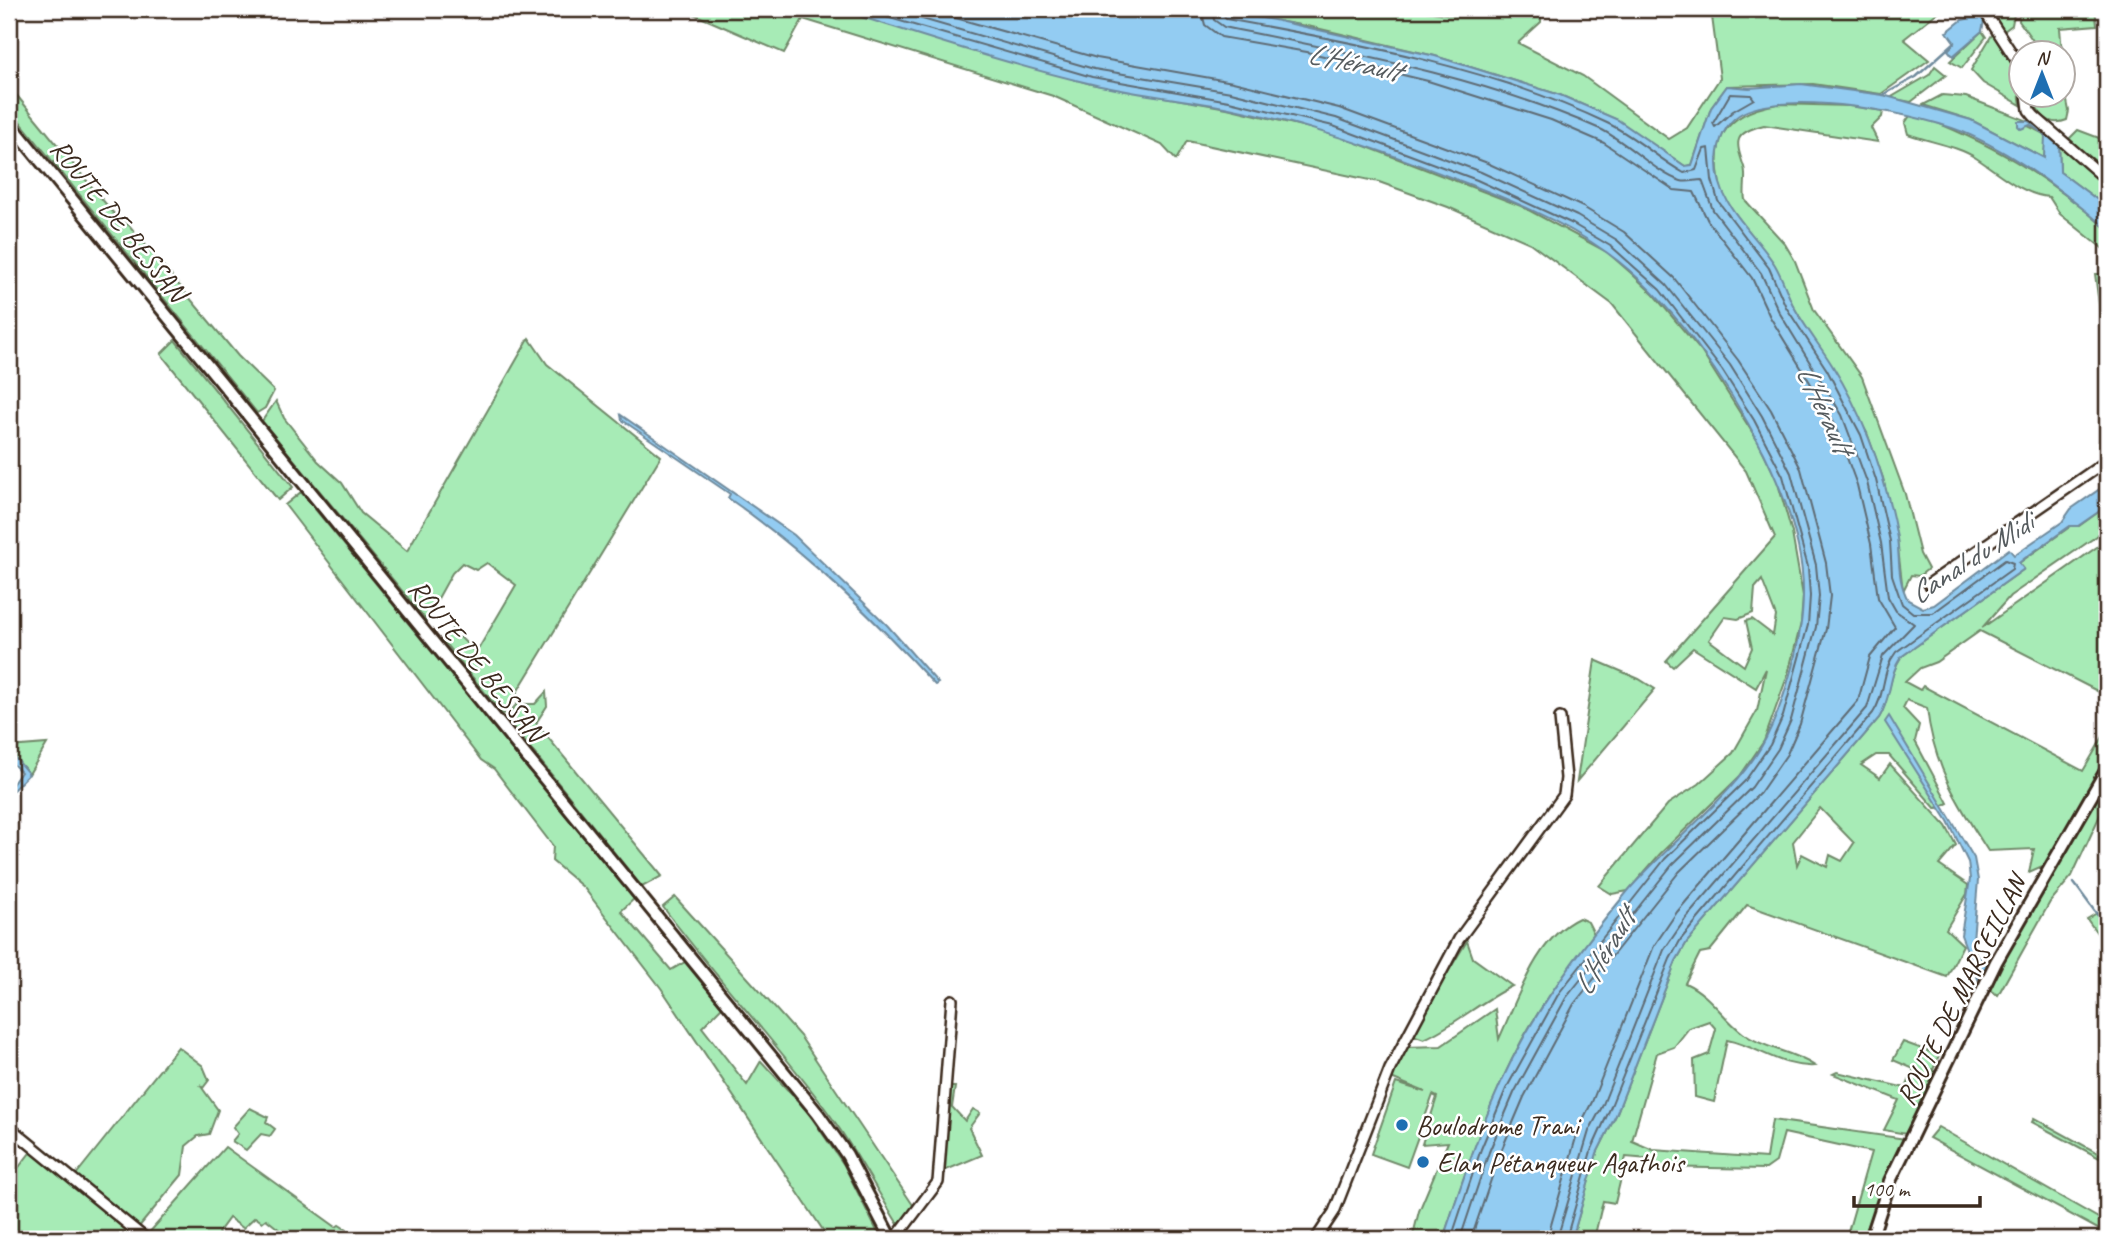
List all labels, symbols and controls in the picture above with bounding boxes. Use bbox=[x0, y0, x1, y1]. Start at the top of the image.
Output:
water label: L'Hérault bbox=[1305, 34, 1410, 92]
north arrow bbox=[2008, 38, 2078, 108]
text: N bbox=[2036, 46, 2051, 70]
street label: ROUTE DE BESSAN bbox=[43, 132, 198, 311]
water label: L'Hérault bbox=[1788, 359, 1865, 465]
water label: Canal du Midi bbox=[1902, 500, 2046, 612]
street label: ROUTE DE BESSAN bbox=[401, 572, 556, 751]
street label: ROUTE DE MARSEILLAN bbox=[1888, 866, 2036, 1111]
water label: L'Hérault bbox=[1564, 896, 1648, 1002]
place label: Boulodrome Trani bbox=[1416, 1108, 1583, 1143]
marker: Boulodrome Trani bbox=[1394, 1117, 1410, 1133]
place label: Elan Pétanqueur Agathois bbox=[1437, 1145, 1686, 1180]
marker: Elan Pétanqueur Agathois bbox=[1415, 1154, 1431, 1170]
scale bar bbox=[1854, 1164, 1980, 1208]
text: 100 m bbox=[1864, 1176, 1911, 1202]

